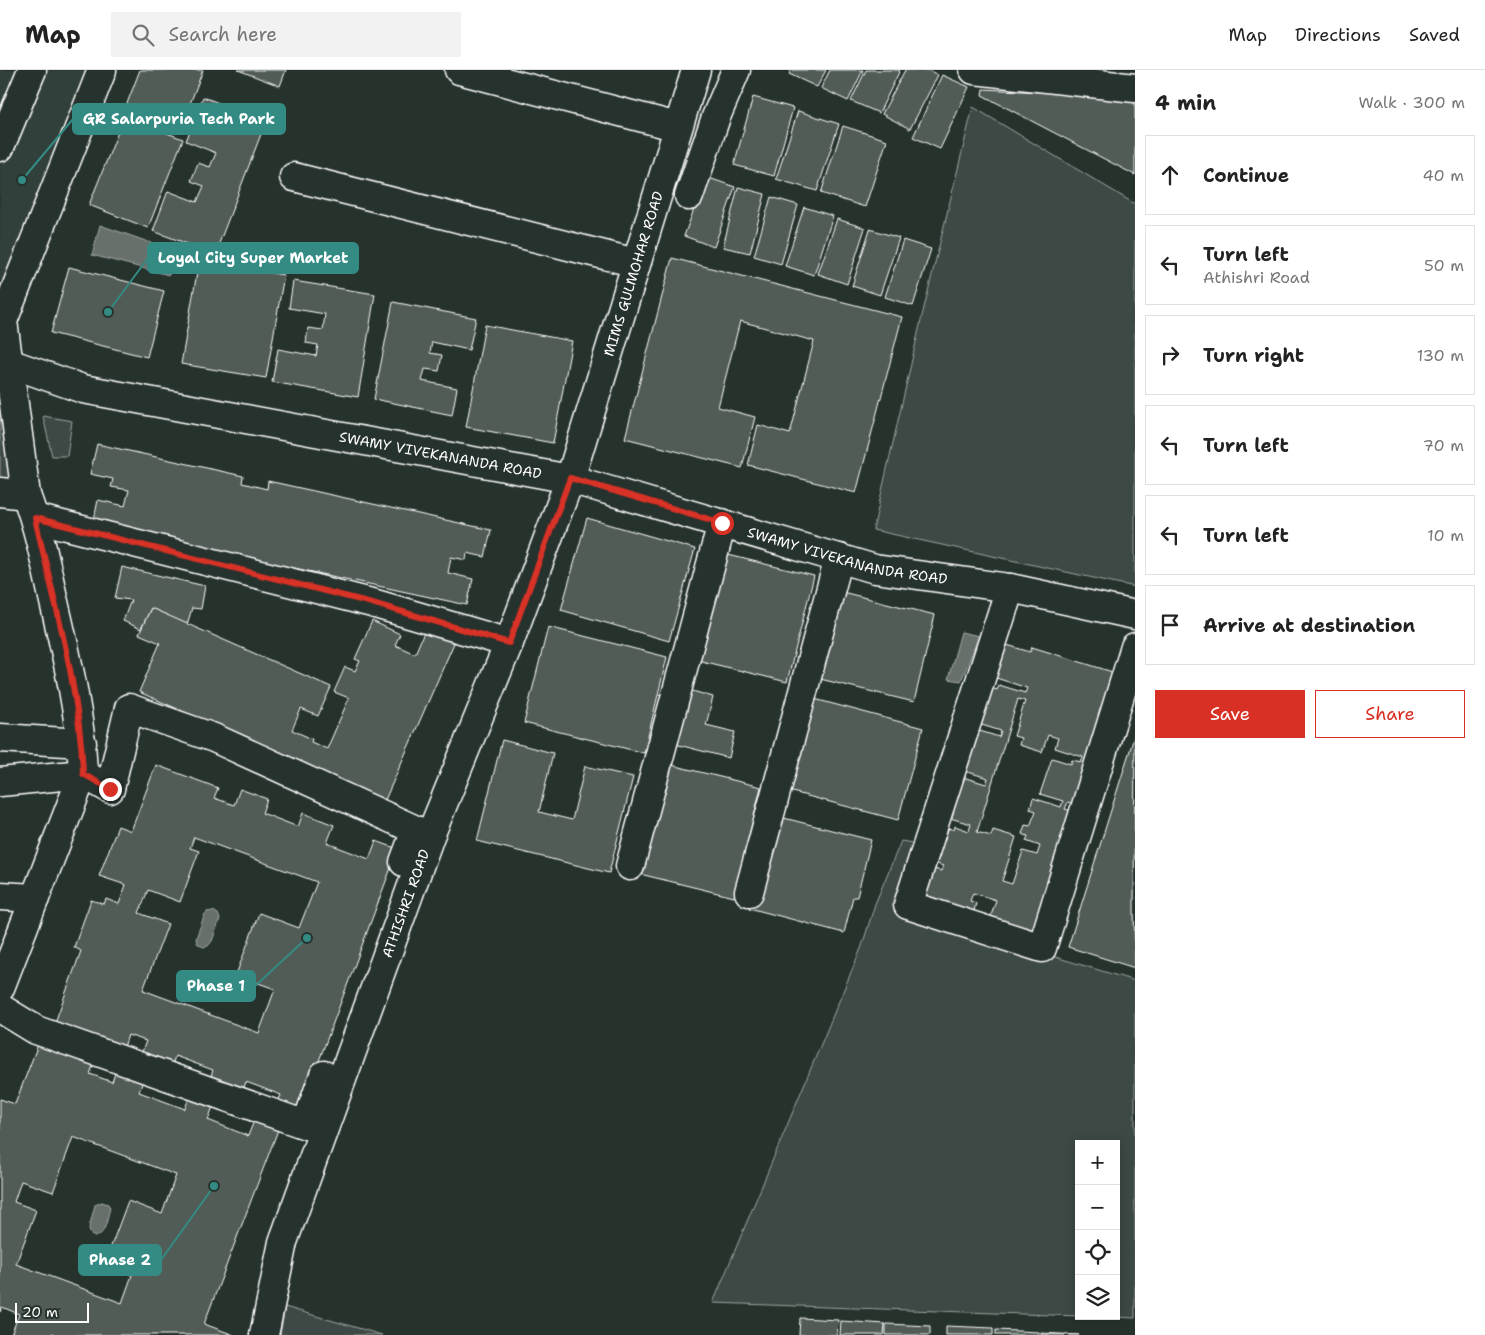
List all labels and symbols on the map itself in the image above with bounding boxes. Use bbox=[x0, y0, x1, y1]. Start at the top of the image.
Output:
callout: GR Salarpuria Tech Park bbox=[73, 104, 285, 134]
text: GR Salarpuria Tech Park bbox=[83, 109, 275, 129]
street label: MIMS GULMOHAR ROAD bbox=[599, 189, 667, 358]
callout: Loyal City Super Market bbox=[148, 243, 358, 273]
text: Loyal City Super Market bbox=[158, 248, 348, 268]
street label: SWAMY VIVEKANANDA ROAD bbox=[338, 428, 543, 483]
route start bbox=[711, 512, 734, 535]
street label: SWAMY VIVEKANANDA ROAD bbox=[745, 523, 949, 588]
route end bbox=[99, 778, 122, 801]
street label: ATHISHRI ROAD bbox=[378, 847, 433, 960]
callout: Phase 1 bbox=[177, 971, 255, 1001]
text: Phase 1 bbox=[187, 976, 245, 996]
callout: Phase 2 bbox=[79, 1245, 161, 1275]
text: Phase 2 bbox=[89, 1250, 151, 1270]
scale bar bbox=[15, 1300, 89, 1323]

